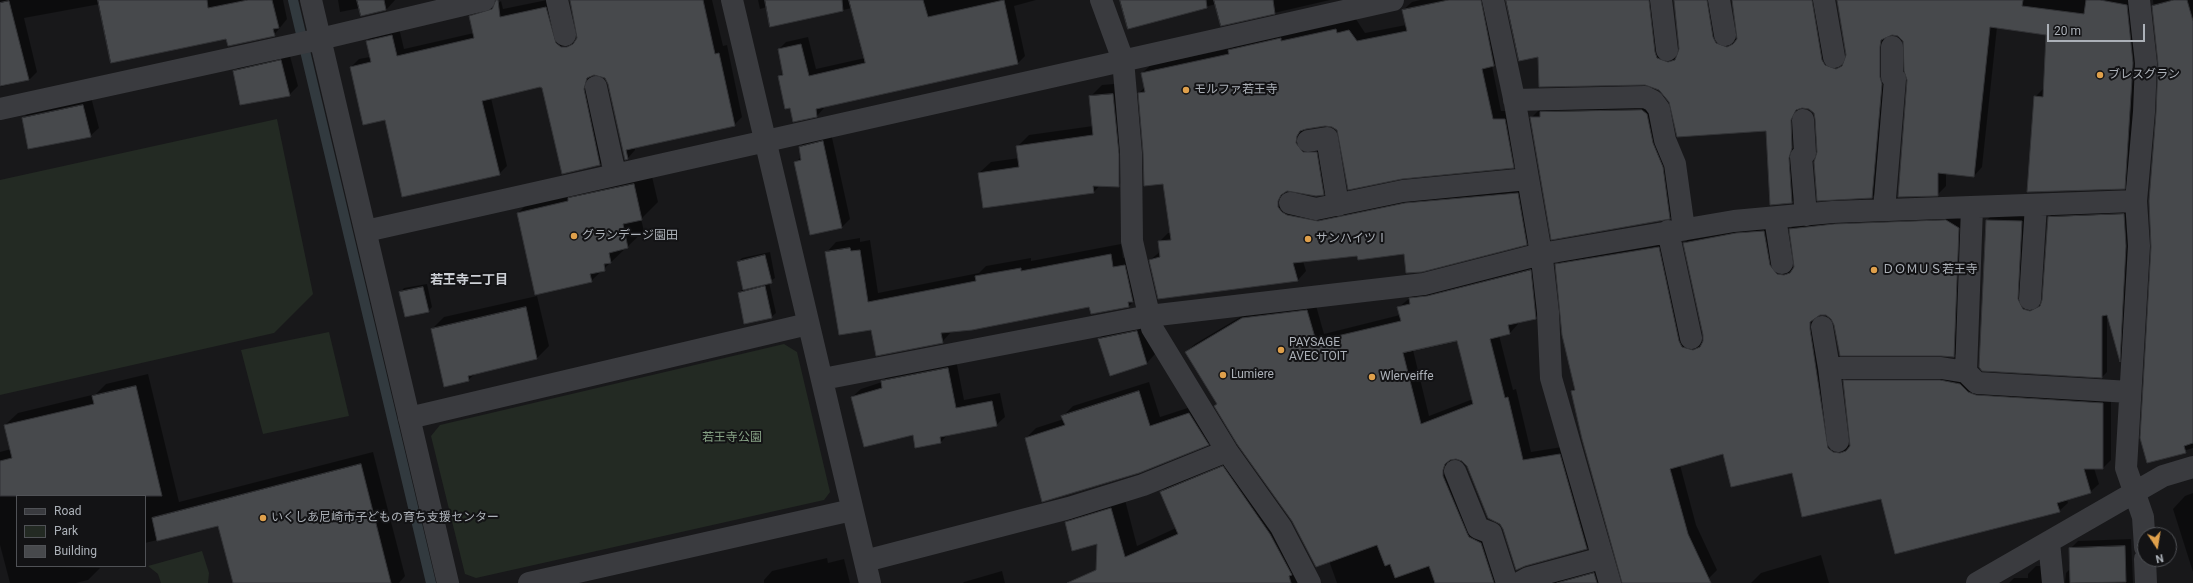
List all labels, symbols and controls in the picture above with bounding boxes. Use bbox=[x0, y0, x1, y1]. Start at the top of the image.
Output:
scale bar bbox=[2049, 16, 2147, 42]
text: 20 m bbox=[2054, 24, 2081, 38]
place label: ブレスグラン bbox=[2108, 68, 2180, 82]
marker: ブレスグラン bbox=[2095, 70, 2105, 80]
place label: モルファ若王寺 bbox=[1194, 83, 1278, 97]
marker: モルファ若王寺 bbox=[1181, 85, 1191, 95]
place label: グランデージ園田 bbox=[582, 229, 678, 243]
marker: グランデージ園田 bbox=[569, 231, 579, 241]
place label: サンハイツⅠ bbox=[1316, 232, 1388, 246]
marker: サンハイツⅠ bbox=[1303, 234, 1313, 244]
place label: ＤＯＭＵＳ若王寺 bbox=[1882, 263, 1978, 277]
marker: ＤＯＭＵＳ若王寺 bbox=[1869, 265, 1879, 275]
district label: 若王寺二丁目 bbox=[430, 273, 508, 289]
place label: PAYSAGE AVEC TOIT bbox=[1289, 336, 1347, 364]
marker: PAYSAGE AVEC TOIT bbox=[1276, 345, 1286, 355]
place label: Lumiere bbox=[1231, 368, 1274, 382]
marker: Lumiere bbox=[1218, 370, 1228, 380]
place label: Wlerveiffe bbox=[1380, 370, 1434, 384]
marker: Wlerveiffe bbox=[1367, 372, 1377, 382]
park label: 若王寺公園 bbox=[702, 431, 762, 445]
legend bbox=[16, 495, 146, 567]
text: Road bbox=[54, 504, 82, 518]
place label: いくしあ尼崎市子どもの育ち支援センター bbox=[271, 511, 499, 525]
marker: いくしあ尼崎市子どもの育ち支援センター bbox=[258, 513, 268, 523]
text: Park bbox=[54, 524, 78, 538]
north arrow bbox=[2137, 527, 2177, 567]
text: Building bbox=[54, 544, 97, 558]
text: N bbox=[2154, 551, 2165, 565]

